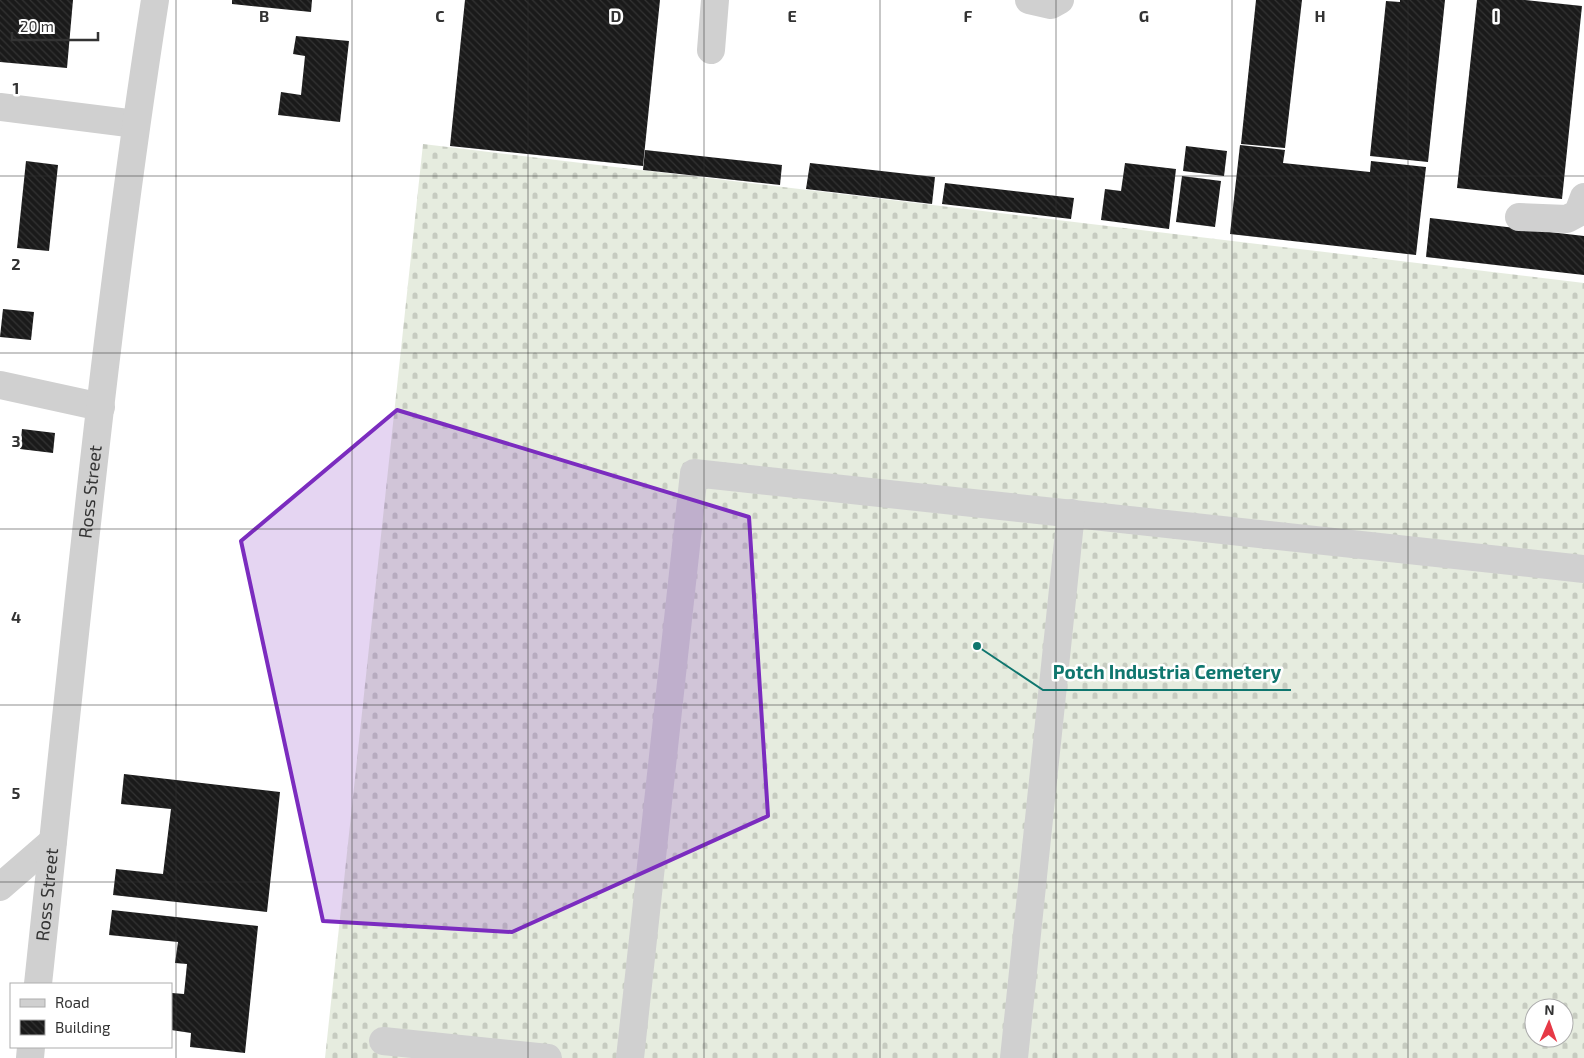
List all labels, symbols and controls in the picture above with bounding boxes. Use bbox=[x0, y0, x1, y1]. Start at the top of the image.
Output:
text: B bbox=[259, 6, 269, 25]
text: C bbox=[435, 6, 445, 25]
text: D bbox=[611, 6, 622, 25]
text: E bbox=[787, 6, 797, 25]
text: F bbox=[964, 6, 973, 25]
text: G bbox=[1139, 6, 1149, 25]
text: H bbox=[1314, 6, 1326, 25]
text: I bbox=[1494, 6, 1498, 25]
scale bar bbox=[12, 10, 99, 42]
text: 20 m bbox=[20, 17, 54, 35]
text: 1 bbox=[13, 78, 19, 97]
text: 2 bbox=[11, 254, 21, 273]
text: 3 bbox=[11, 431, 21, 450]
street label: Ross Street bbox=[73, 444, 106, 539]
text: 4 bbox=[11, 607, 21, 626]
callout: Potch Industria Cemetery bbox=[1043, 656, 1291, 690]
text: Potch Industria Cemetery bbox=[1053, 660, 1281, 684]
text: 5 bbox=[12, 783, 21, 802]
street label: Ross Street bbox=[31, 847, 62, 942]
legend bbox=[10, 983, 172, 1048]
text: Road bbox=[55, 993, 90, 1011]
north arrow bbox=[1524, 998, 1574, 1048]
text: N bbox=[1544, 1001, 1555, 1018]
text: Building bbox=[55, 1018, 111, 1036]

